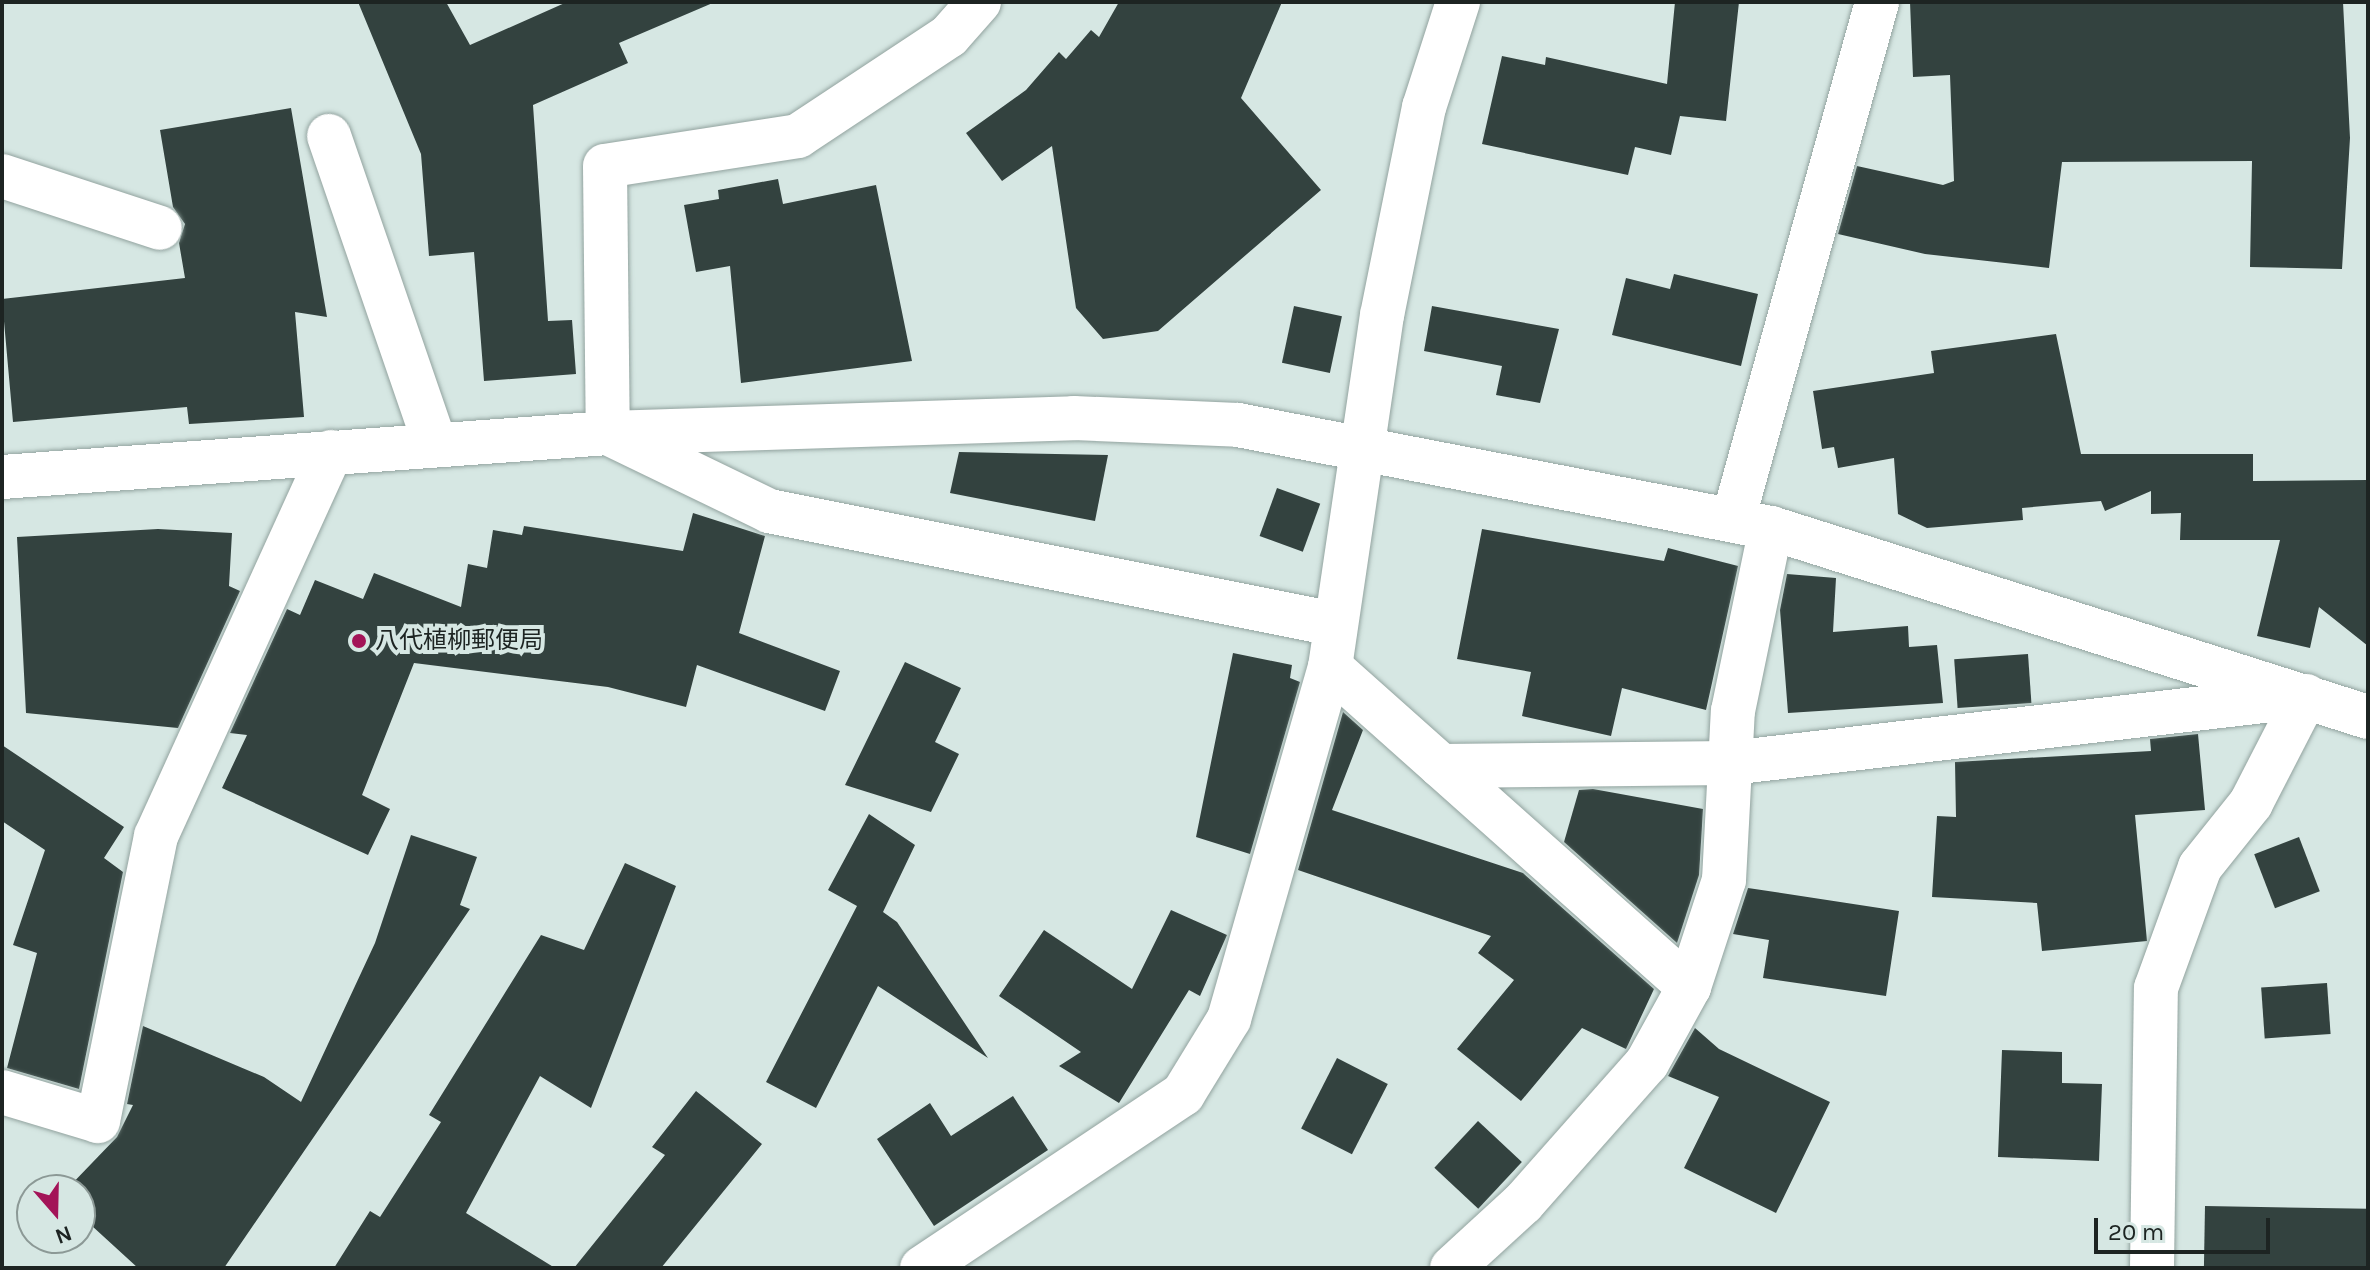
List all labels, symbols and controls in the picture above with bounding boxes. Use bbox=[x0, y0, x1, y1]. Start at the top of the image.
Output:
place label: 八代植柳郵便局 bbox=[375, 627, 543, 655]
marker: 八代植柳郵便局 bbox=[350, 632, 368, 650]
north arrow bbox=[16, 1174, 96, 1254]
scale bar bbox=[2098, 1202, 2274, 1252]
text: 20 m bbox=[2108, 1218, 2164, 1246]
text: N bbox=[52, 1220, 75, 1250]

